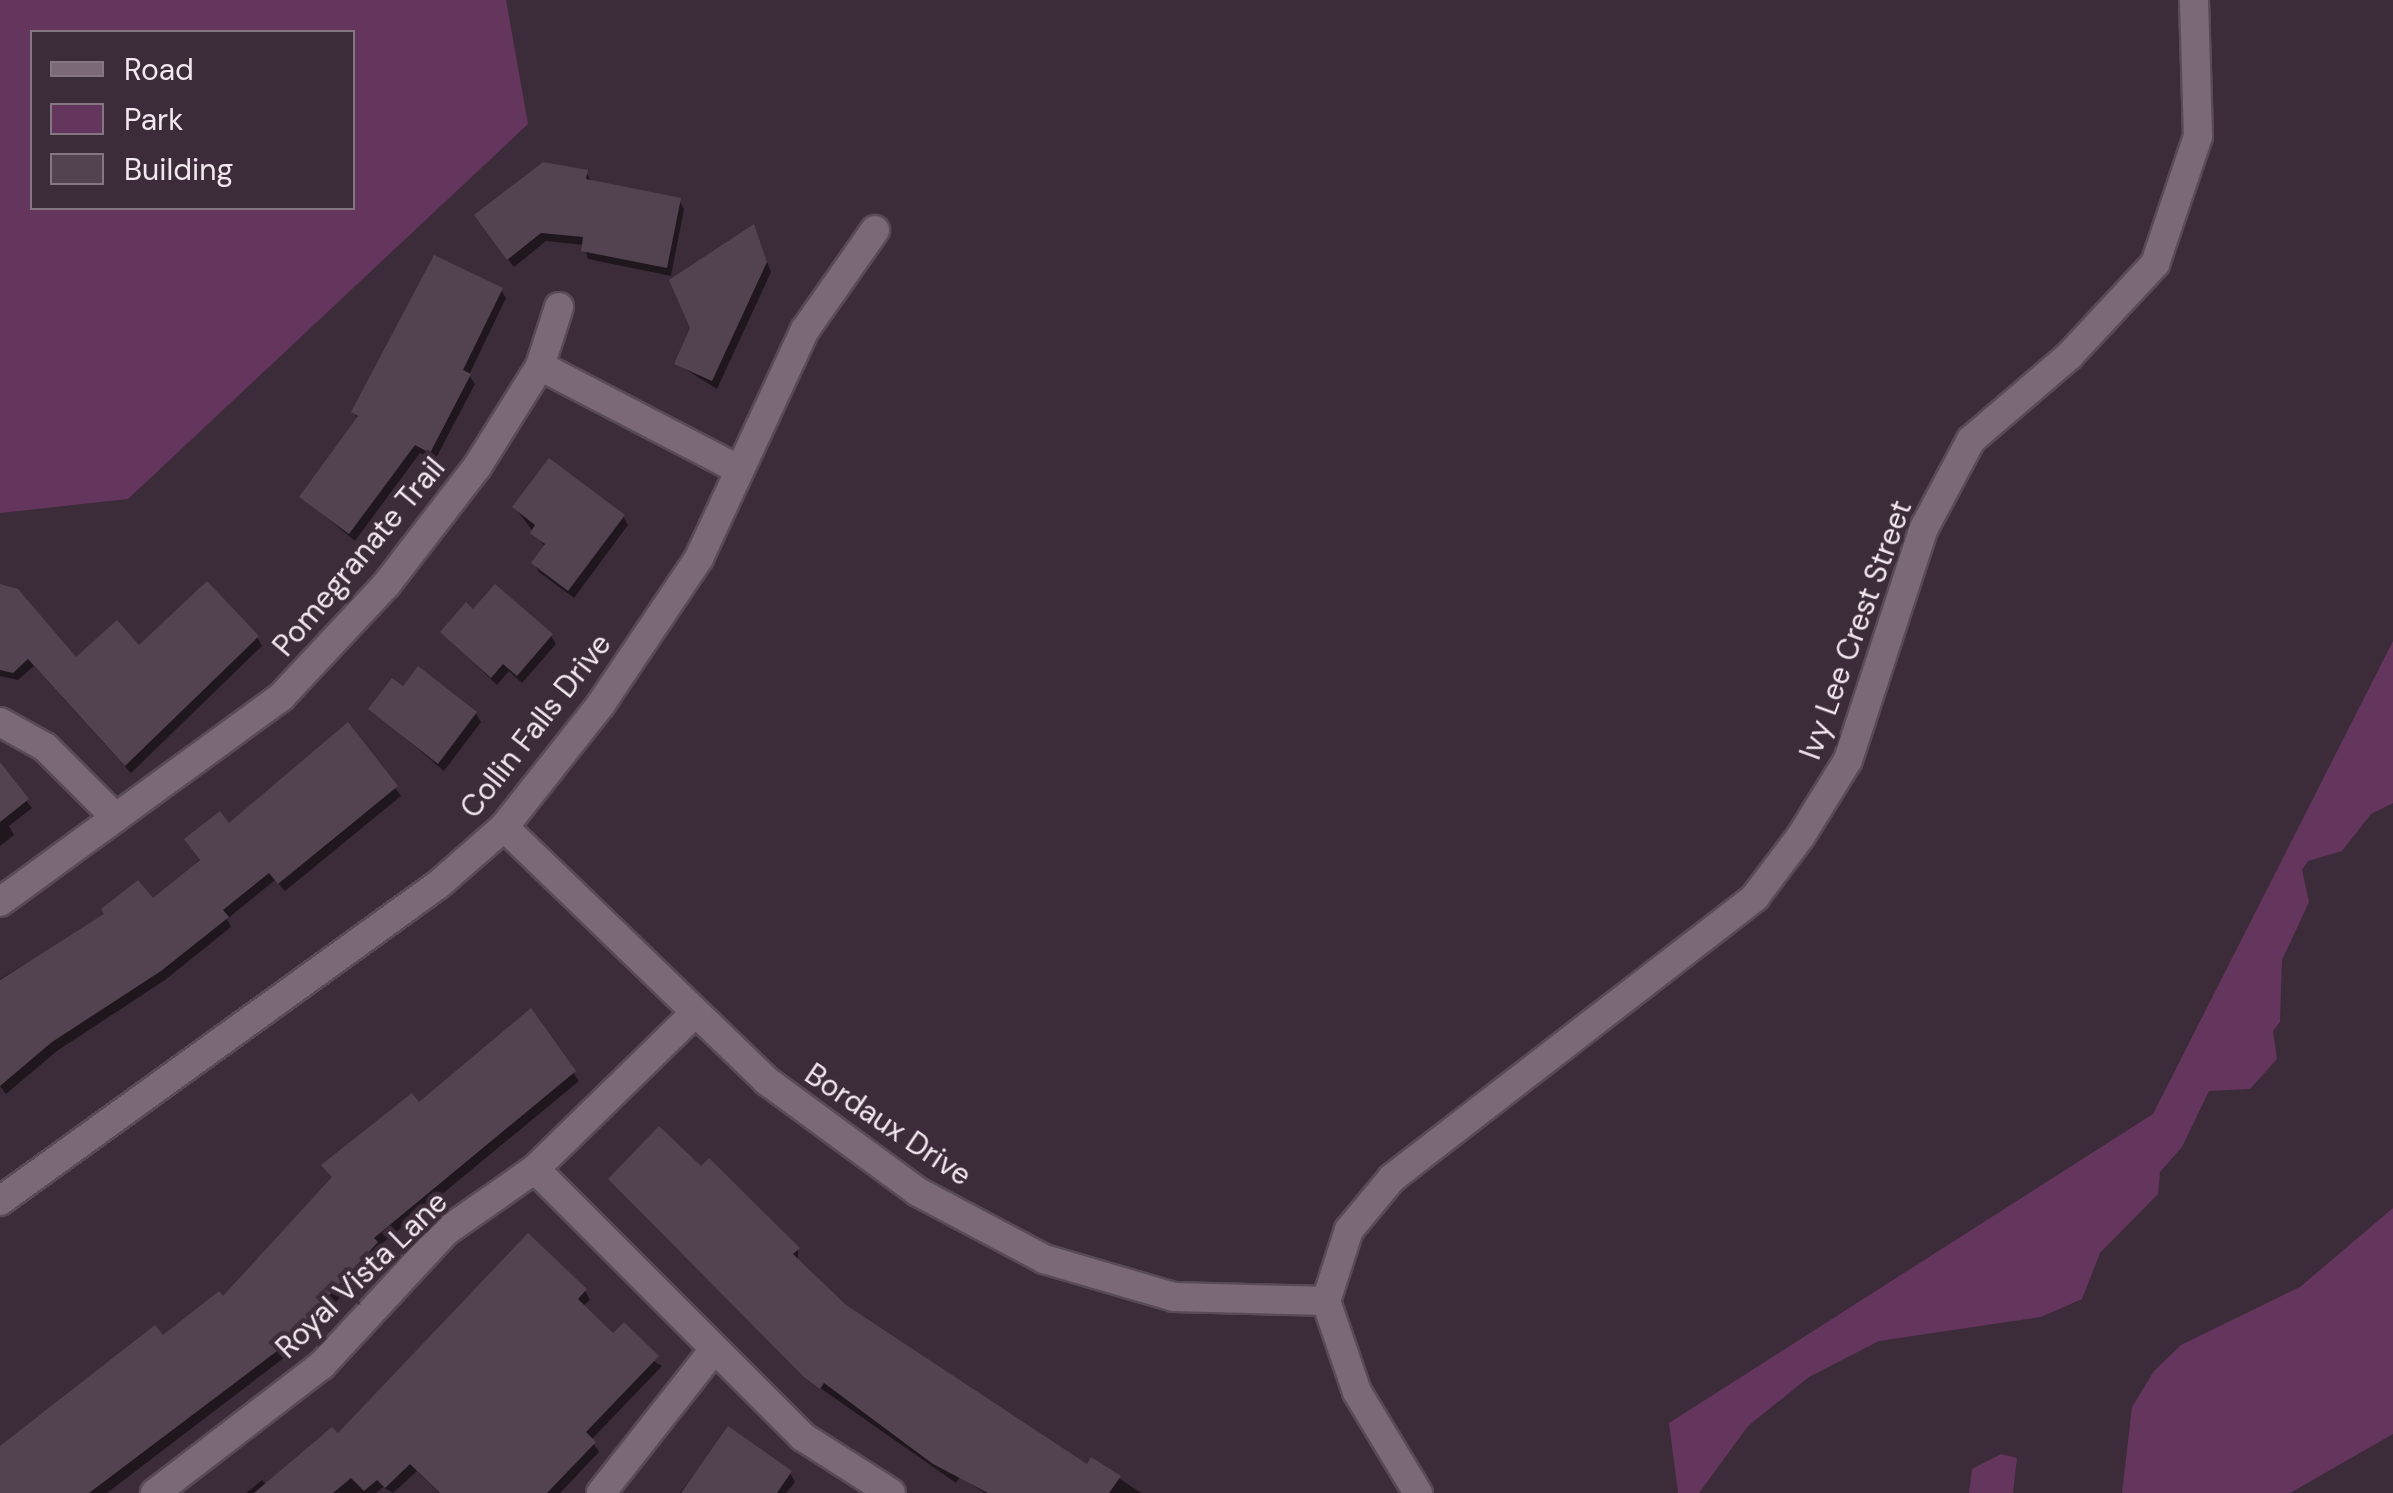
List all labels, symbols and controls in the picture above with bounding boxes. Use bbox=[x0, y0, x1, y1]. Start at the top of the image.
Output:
legend bbox=[30, 30, 355, 210]
text: Road bbox=[124, 50, 194, 89]
text: Park bbox=[124, 100, 183, 139]
text: Building bbox=[124, 150, 233, 189]
street label: Pomegranate Trail bbox=[265, 450, 453, 664]
street label: Ivy Lee Crest Street bbox=[1792, 496, 1920, 764]
street label: Collin Falls Drive bbox=[453, 627, 619, 825]
street label: Bordaux Drive bbox=[798, 1056, 978, 1194]
street label: Royal Vista Lane bbox=[269, 1184, 455, 1366]

